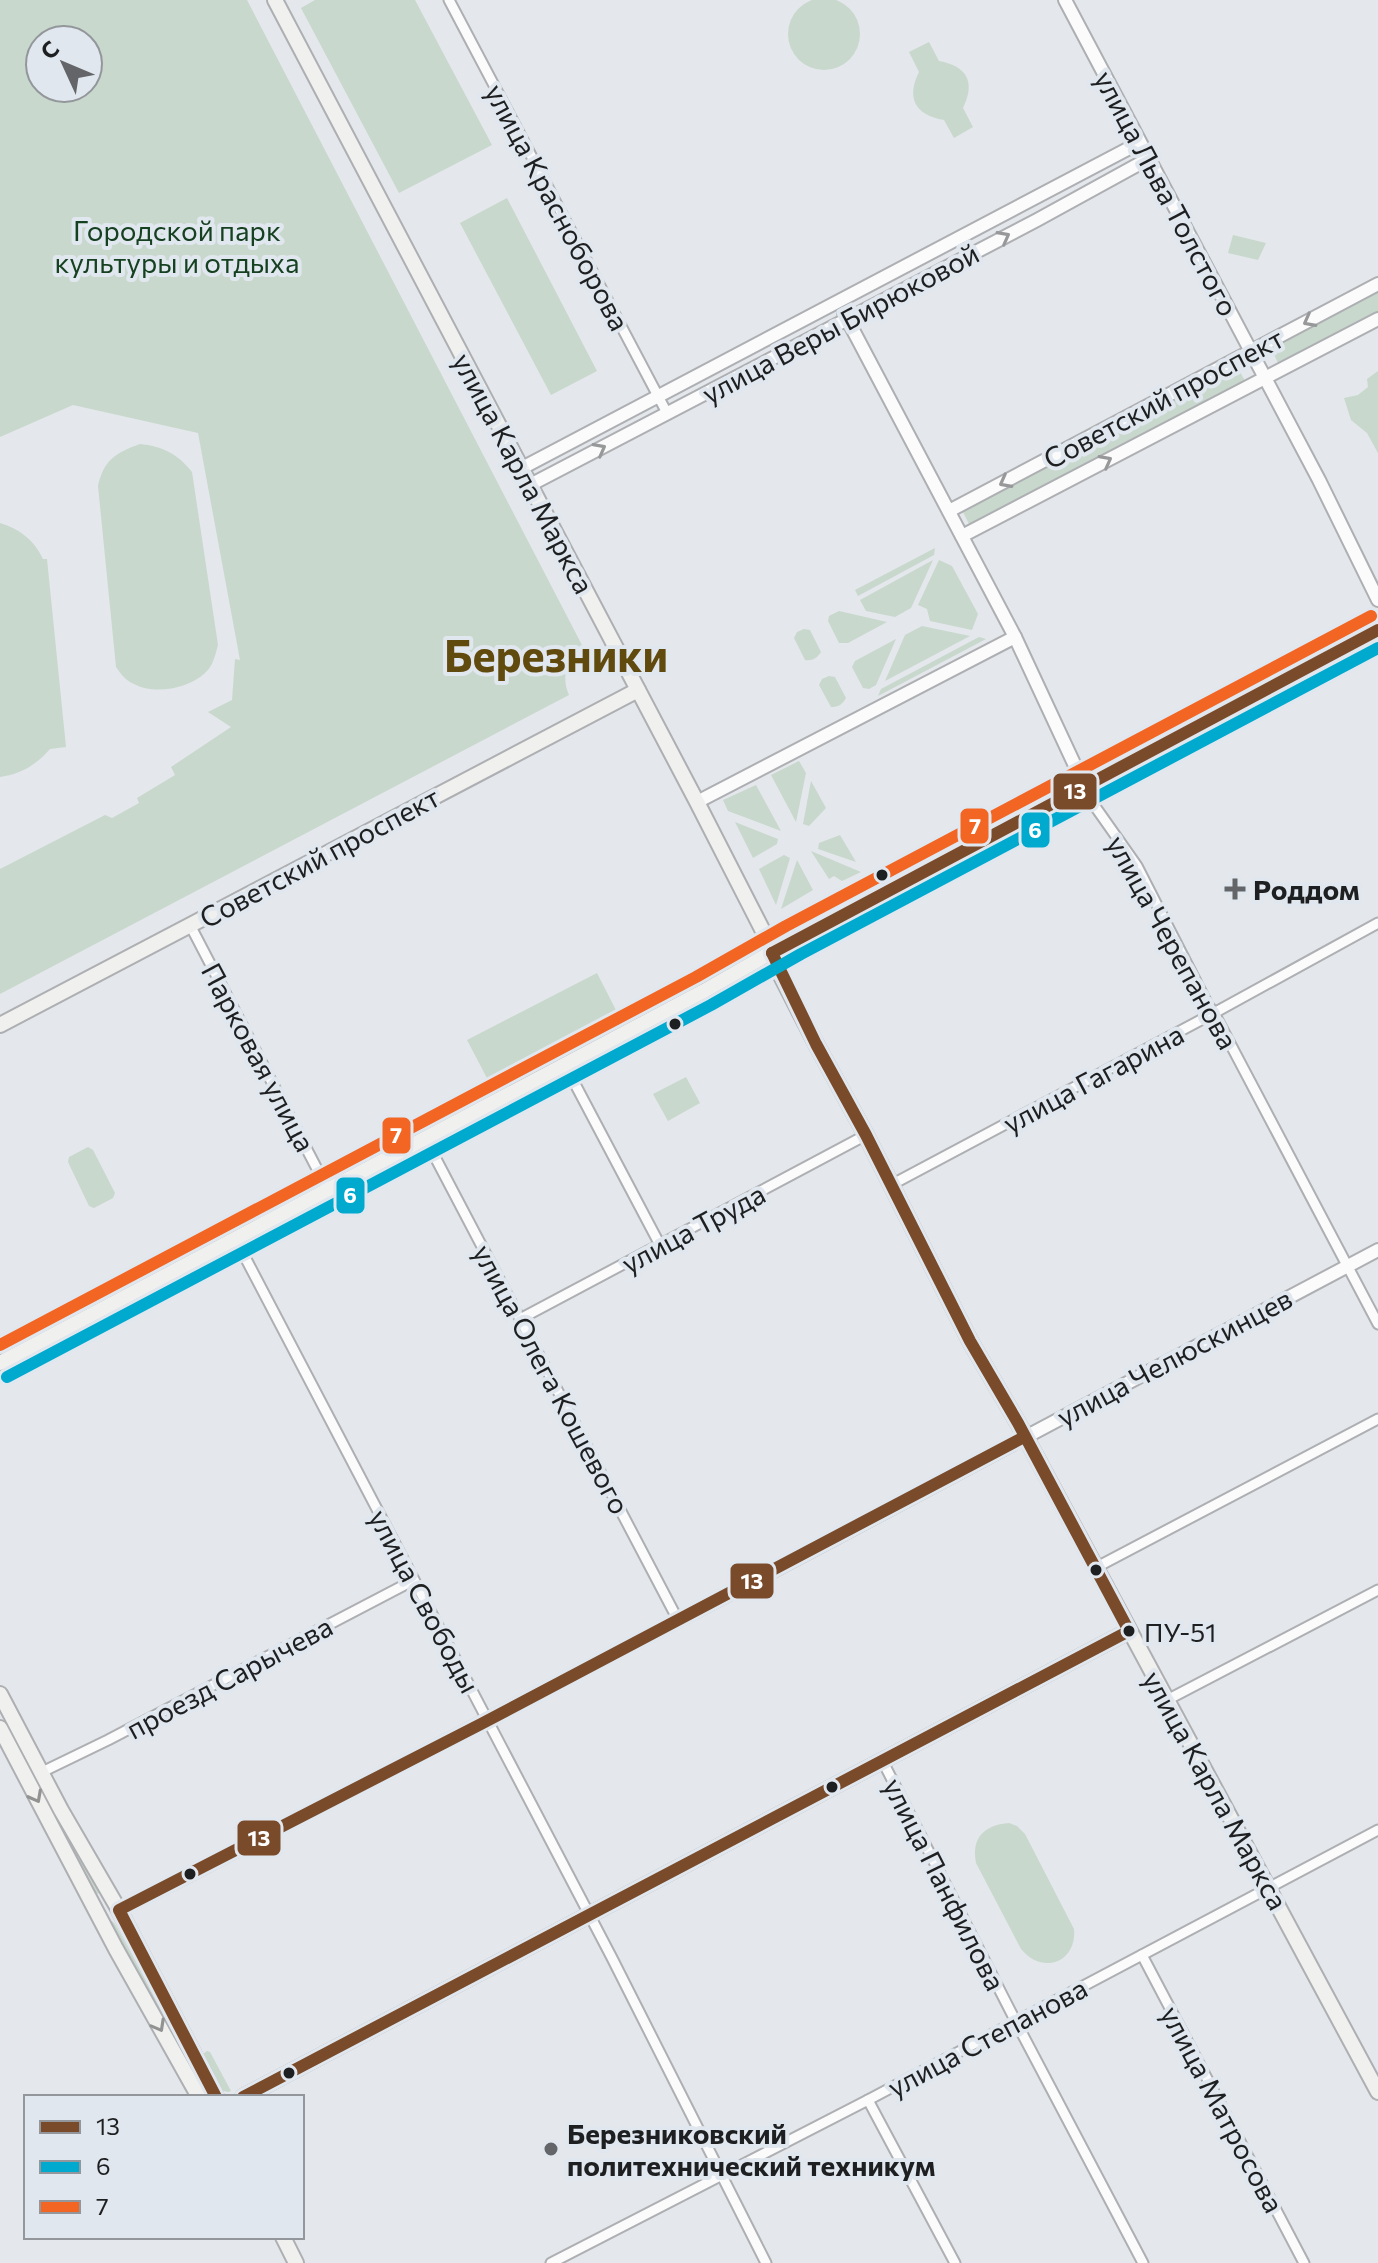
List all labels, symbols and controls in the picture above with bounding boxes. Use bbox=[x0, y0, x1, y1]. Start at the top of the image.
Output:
north arrow bbox=[24, 24, 104, 104]
text: С bbox=[34, 35, 64, 65]
street label: улица Льва Толстого bbox=[1088, 65, 1246, 321]
street label: улица Красноборова bbox=[479, 78, 637, 336]
park label: Городской парк культуры и отдыха bbox=[54, 213, 300, 279]
one-way arrow bbox=[995, 232, 1010, 247]
street label: улица Веры Бирюковой bbox=[696, 236, 984, 410]
one-way arrow bbox=[1303, 311, 1317, 326]
street label: Советский проспект bbox=[1037, 320, 1289, 476]
street label: улица Карла Маркса bbox=[446, 347, 602, 599]
one-way arrow bbox=[591, 443, 606, 458]
one-way arrow bbox=[1097, 456, 1112, 471]
one-way arrow bbox=[999, 472, 1013, 487]
district label: Березники bbox=[444, 627, 668, 681]
line badge: 13 bbox=[1052, 772, 1098, 811]
text: 13 bbox=[1064, 777, 1086, 804]
street label: Советский проспект bbox=[193, 779, 445, 935]
line badge: 7 bbox=[959, 807, 990, 845]
line badge: 6 bbox=[1020, 811, 1051, 849]
text: 7 bbox=[969, 812, 981, 839]
text: 6 bbox=[1028, 816, 1042, 843]
street label: улица Черепанова bbox=[1100, 829, 1246, 1055]
unlabelled marker bbox=[874, 867, 890, 883]
place label: Роддом bbox=[1253, 872, 1360, 906]
marker: Роддом bbox=[1224, 878, 1246, 900]
street label: Парковая улица bbox=[195, 957, 323, 1157]
unlabelled marker bbox=[667, 1016, 683, 1032]
street label: улица Гагарина bbox=[997, 1016, 1189, 1140]
line badge: 7 bbox=[381, 1116, 412, 1155]
text: 7 bbox=[390, 1121, 402, 1148]
line badge: 6 bbox=[335, 1176, 366, 1215]
street label: улица Труда bbox=[615, 1176, 771, 1280]
text: 6 bbox=[343, 1181, 357, 1208]
street label: улица Олега Кошевого bbox=[466, 1238, 638, 1520]
street label: улица Челюскинцев bbox=[1051, 1281, 1297, 1433]
street label: улица Свободы bbox=[362, 1503, 488, 1699]
line badge: 13 bbox=[729, 1562, 775, 1600]
unlabelled marker bbox=[1088, 1562, 1104, 1578]
text: 13 bbox=[741, 1567, 763, 1594]
street label: проезд Сарычева bbox=[120, 1608, 338, 1746]
place label: ПУ-51 bbox=[1144, 1616, 1216, 1647]
marker: ПУ-51 bbox=[1121, 1623, 1137, 1639]
street label: улица Карла Маркса bbox=[1136, 1665, 1296, 1915]
street label: улица Панфилова bbox=[877, 1772, 1013, 1996]
unlabelled marker bbox=[824, 1779, 840, 1795]
one-way arrow bbox=[27, 1789, 42, 1803]
line badge: 13 bbox=[236, 1819, 282, 1857]
text: 13 bbox=[248, 1824, 270, 1851]
unlabelled marker bbox=[182, 1866, 198, 1882]
street label: улица Степанова bbox=[881, 1970, 1093, 2104]
street label: улица Матросова bbox=[1154, 2000, 1292, 2218]
one-way arrow bbox=[150, 2018, 165, 2032]
unlabelled marker bbox=[281, 2065, 297, 2081]
legend bbox=[24, 2095, 304, 2239]
text: 13 bbox=[96, 2111, 120, 2140]
place label: Березниковский политехнический техникум bbox=[567, 2116, 935, 2182]
marker: Березниковский политехнический техникум bbox=[542, 2140, 560, 2158]
text: 6 bbox=[96, 2151, 111, 2180]
text: 7 bbox=[96, 2191, 109, 2220]

